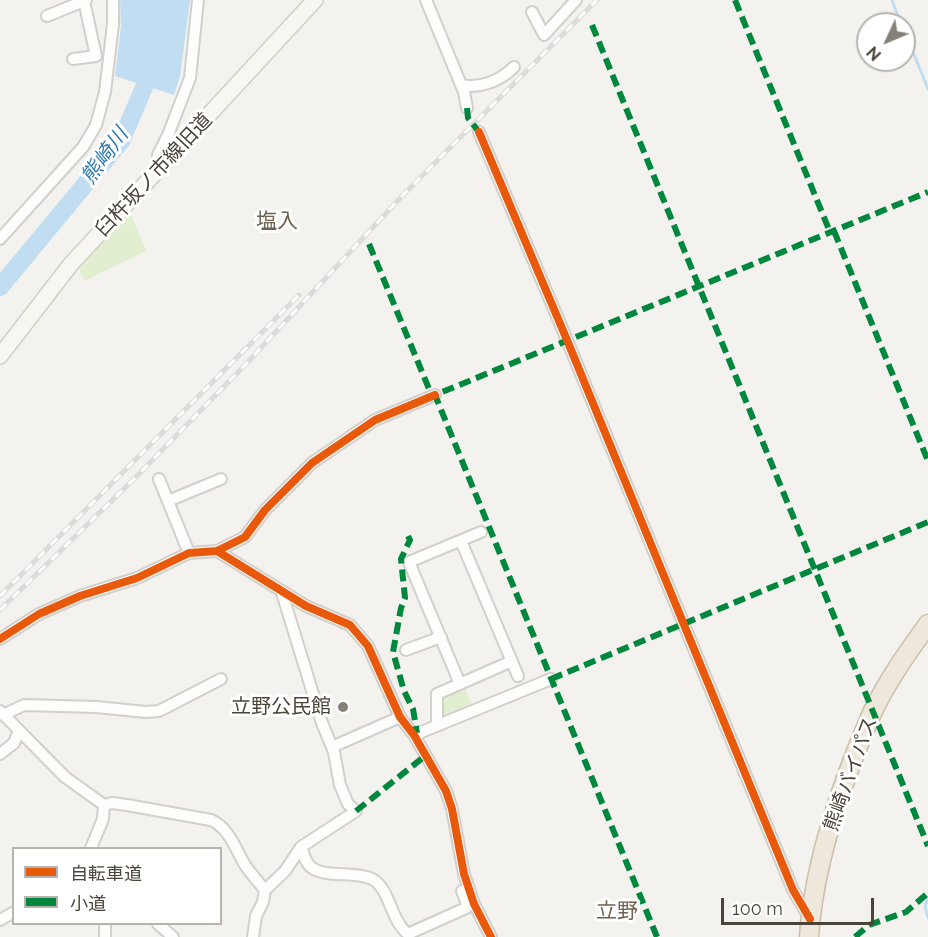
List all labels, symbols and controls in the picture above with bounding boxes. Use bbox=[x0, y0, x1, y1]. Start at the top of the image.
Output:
north arrow bbox=[856, 12, 916, 72]
text: N bbox=[863, 42, 885, 64]
street label: 臼杵坂ノ市線旧道 bbox=[91, 108, 217, 242]
water label: 熊崎川 bbox=[76, 123, 134, 189]
district label: 塩入 bbox=[256, 209, 298, 235]
place label: 立野公民館 bbox=[231, 695, 331, 719]
marker: 立野公民館 bbox=[336, 700, 350, 714]
street label: 熊崎バイパス bbox=[819, 714, 883, 834]
legend bbox=[12, 847, 222, 925]
text: 自転車道 bbox=[70, 863, 142, 884]
scale bar bbox=[724, 886, 877, 924]
text: 小道 bbox=[70, 893, 106, 914]
text: 100 m bbox=[732, 898, 783, 919]
district label: 立野 bbox=[596, 899, 638, 925]

